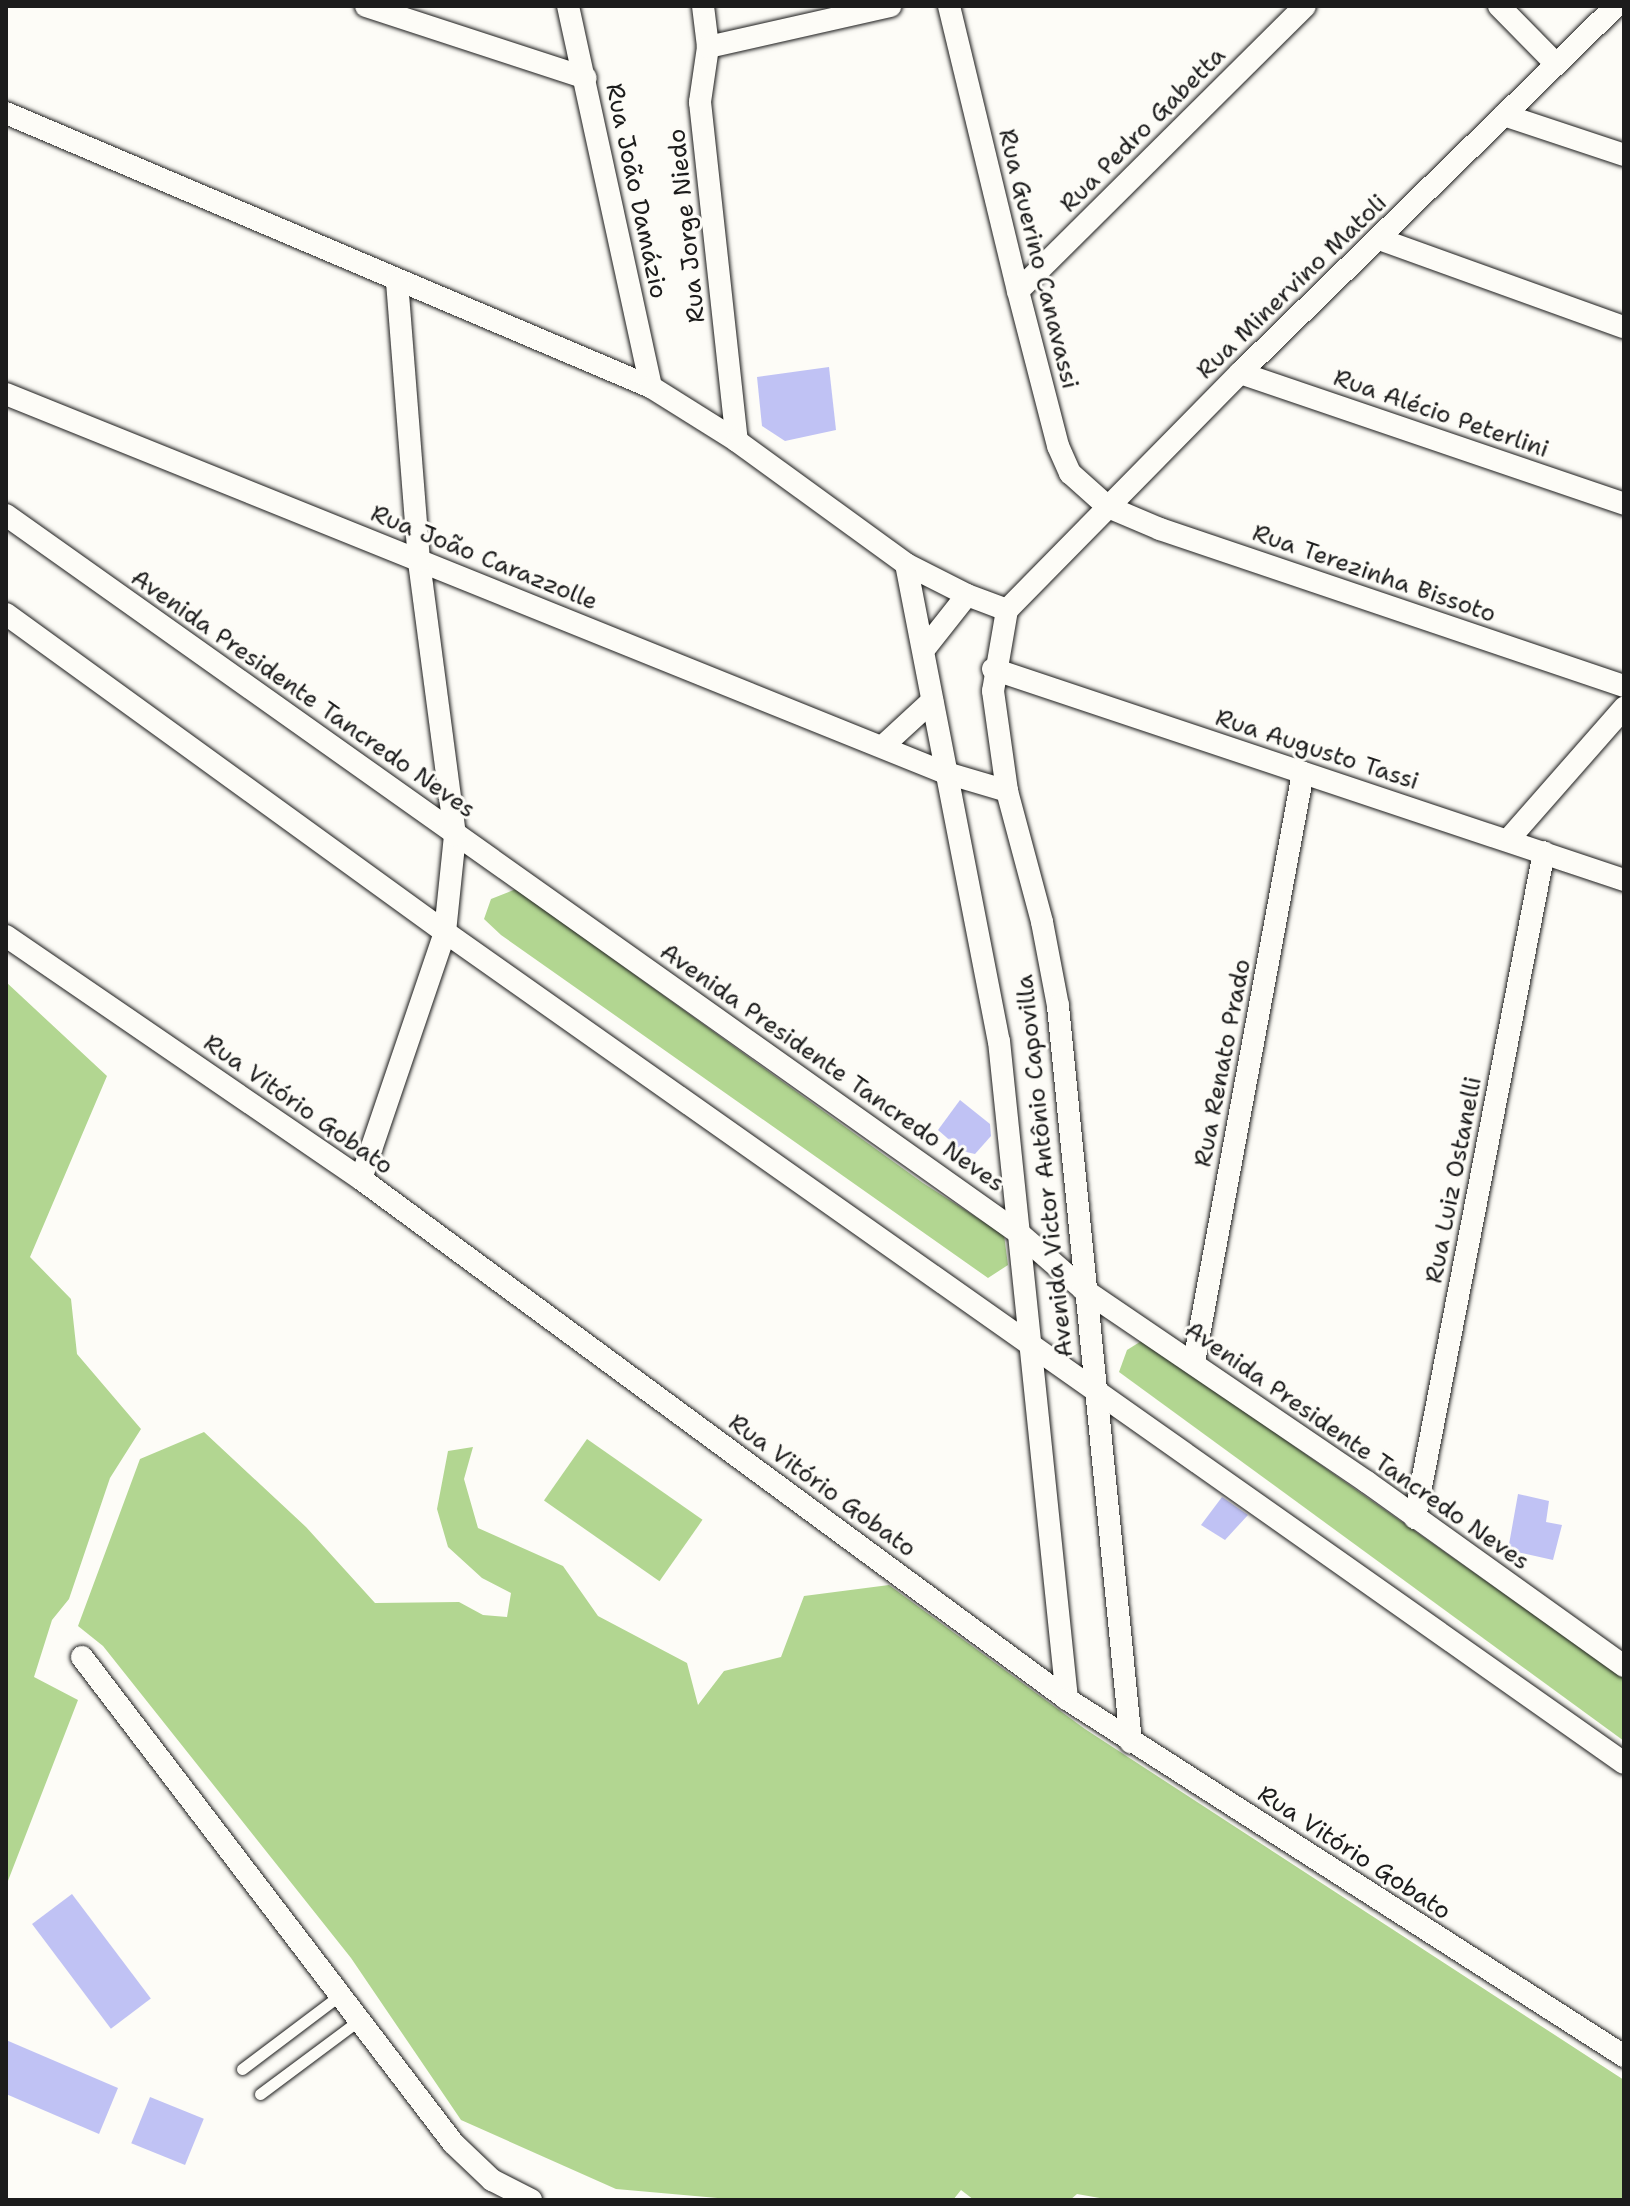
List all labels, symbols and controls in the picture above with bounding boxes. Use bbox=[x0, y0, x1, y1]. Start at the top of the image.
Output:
street label: Rua Pedro Gabetta bbox=[1054, 41, 1232, 219]
street label: Rua João Damázio bbox=[599, 81, 673, 301]
street label: Rua Guerino Canavassi bbox=[992, 126, 1084, 392]
street label: Rua Jorge Niedo bbox=[662, 127, 712, 325]
street label: Rua Minervino Matoli bbox=[1191, 189, 1393, 385]
street label: Rua Alécio Peterlini bbox=[1330, 364, 1552, 464]
street label: Rua João Carazzolle bbox=[366, 499, 602, 617]
street label: Rua Terezinha Bissoto bbox=[1248, 519, 1500, 629]
street label: Avenida Presidente Tancredo Neves bbox=[125, 564, 481, 824]
street label: Rua Augusto Tassi bbox=[1212, 704, 1422, 796]
street label: Avenida Presidente Tancredo Neves bbox=[654, 938, 1010, 1198]
street label: Rua Renato Prado bbox=[1189, 957, 1257, 1169]
street label: Avenida Victor Antônio Capovilla bbox=[1011, 973, 1079, 1359]
street label: Rua Vitório Gobato bbox=[198, 1029, 398, 1181]
street label: Rua Luiz Ostanelli bbox=[1420, 1074, 1488, 1286]
street label: Avenida Presidente Tancredo Neves bbox=[1179, 1316, 1535, 1576]
street label: Rua Vitório Gobato bbox=[723, 1408, 921, 1564]
street label: Rua Vitório Gobato bbox=[1252, 1780, 1456, 1926]

